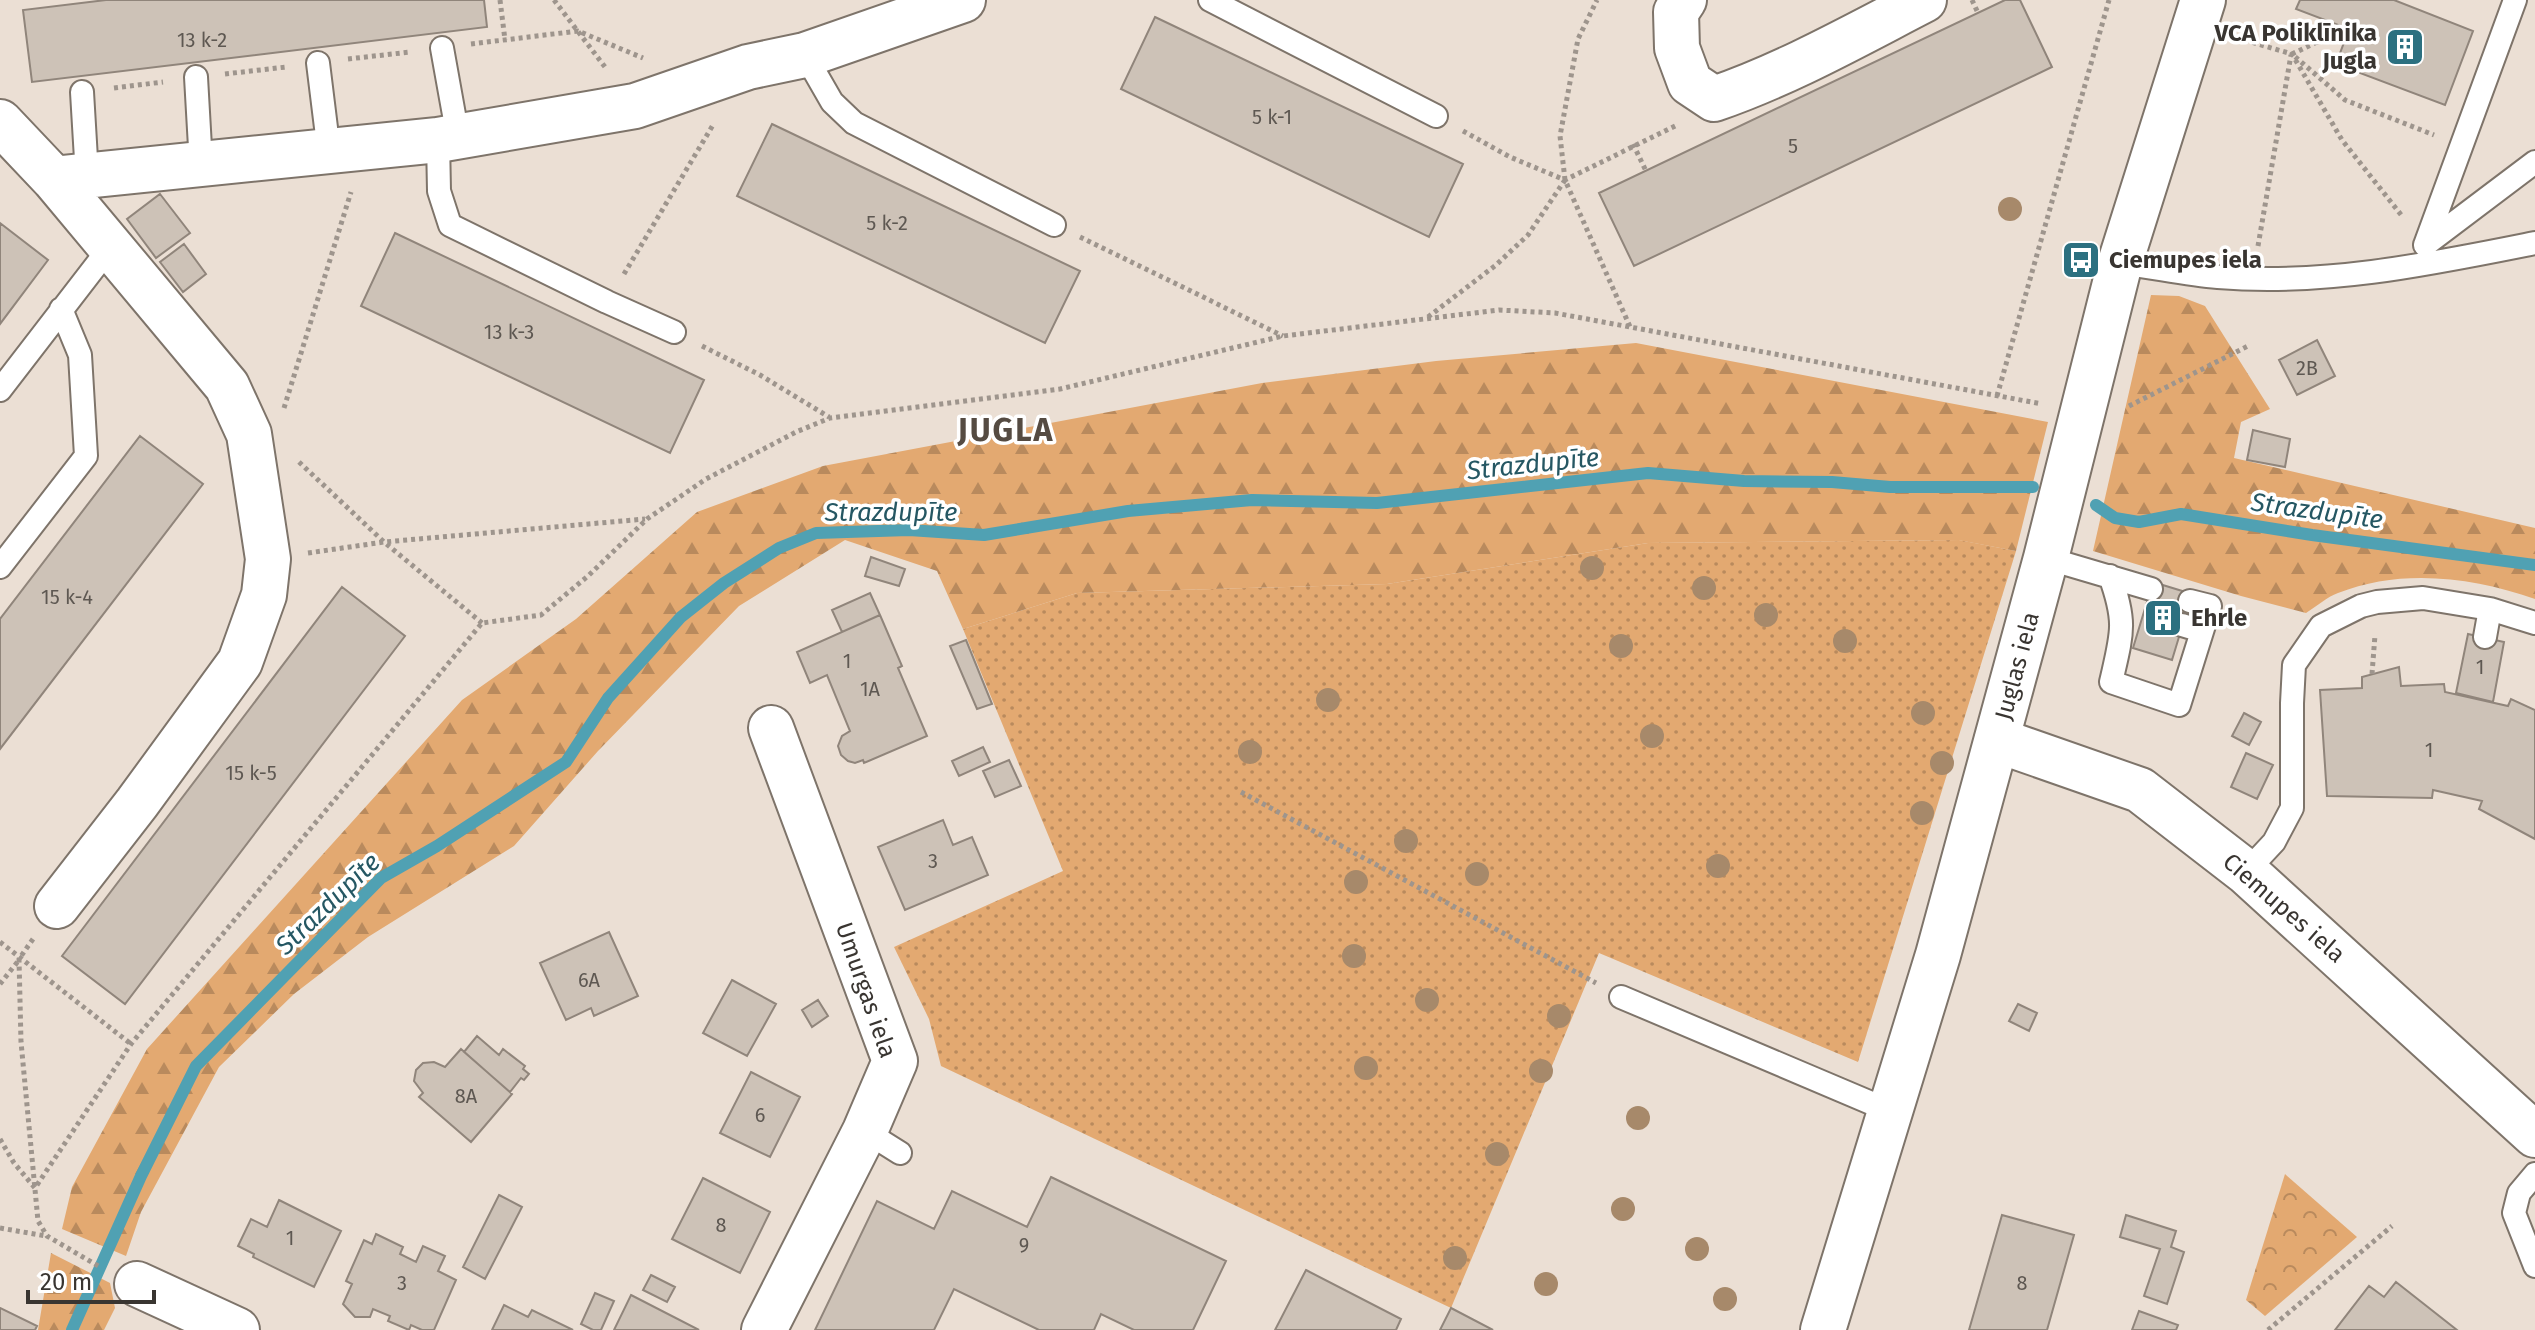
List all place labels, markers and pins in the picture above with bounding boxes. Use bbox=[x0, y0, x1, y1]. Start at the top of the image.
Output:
place label: VCA Poliklīnika Jugla bbox=[2213, 19, 2377, 75]
building icon: VCA Poliklīnika Jugla bbox=[2384, 26, 2426, 68]
bus stop icon: Ciemupes iela bbox=[2060, 239, 2102, 281]
place label: Ciemupes iela bbox=[2109, 246, 2262, 274]
building icon: Ehrle bbox=[2142, 597, 2184, 639]
place label: Ehrle bbox=[2191, 604, 2247, 632]

